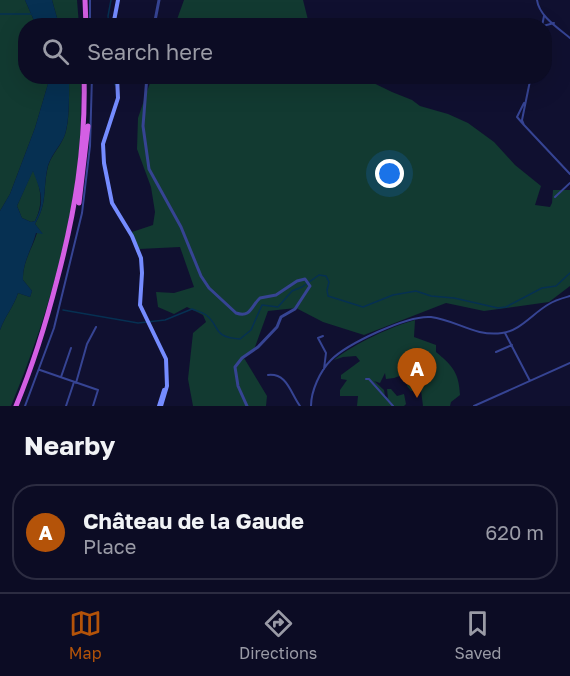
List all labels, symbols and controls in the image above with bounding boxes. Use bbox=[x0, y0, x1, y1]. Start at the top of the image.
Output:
search box bbox=[18, 18, 552, 84]
icon: search bbox=[39, 35, 72, 68]
text: Search here bbox=[87, 38, 213, 65]
your location bbox=[375, 159, 404, 188]
pin: A bbox=[398, 348, 436, 398]
text: Nearby bbox=[24, 430, 115, 461]
text: Château de la Gaude bbox=[83, 507, 304, 534]
text: A bbox=[38, 520, 53, 544]
text: 620 m bbox=[485, 520, 544, 544]
text: Place bbox=[83, 534, 136, 558]
tab: Map bbox=[69, 607, 102, 663]
tab: Directions bbox=[239, 607, 317, 663]
tab: Saved bbox=[455, 607, 501, 663]

